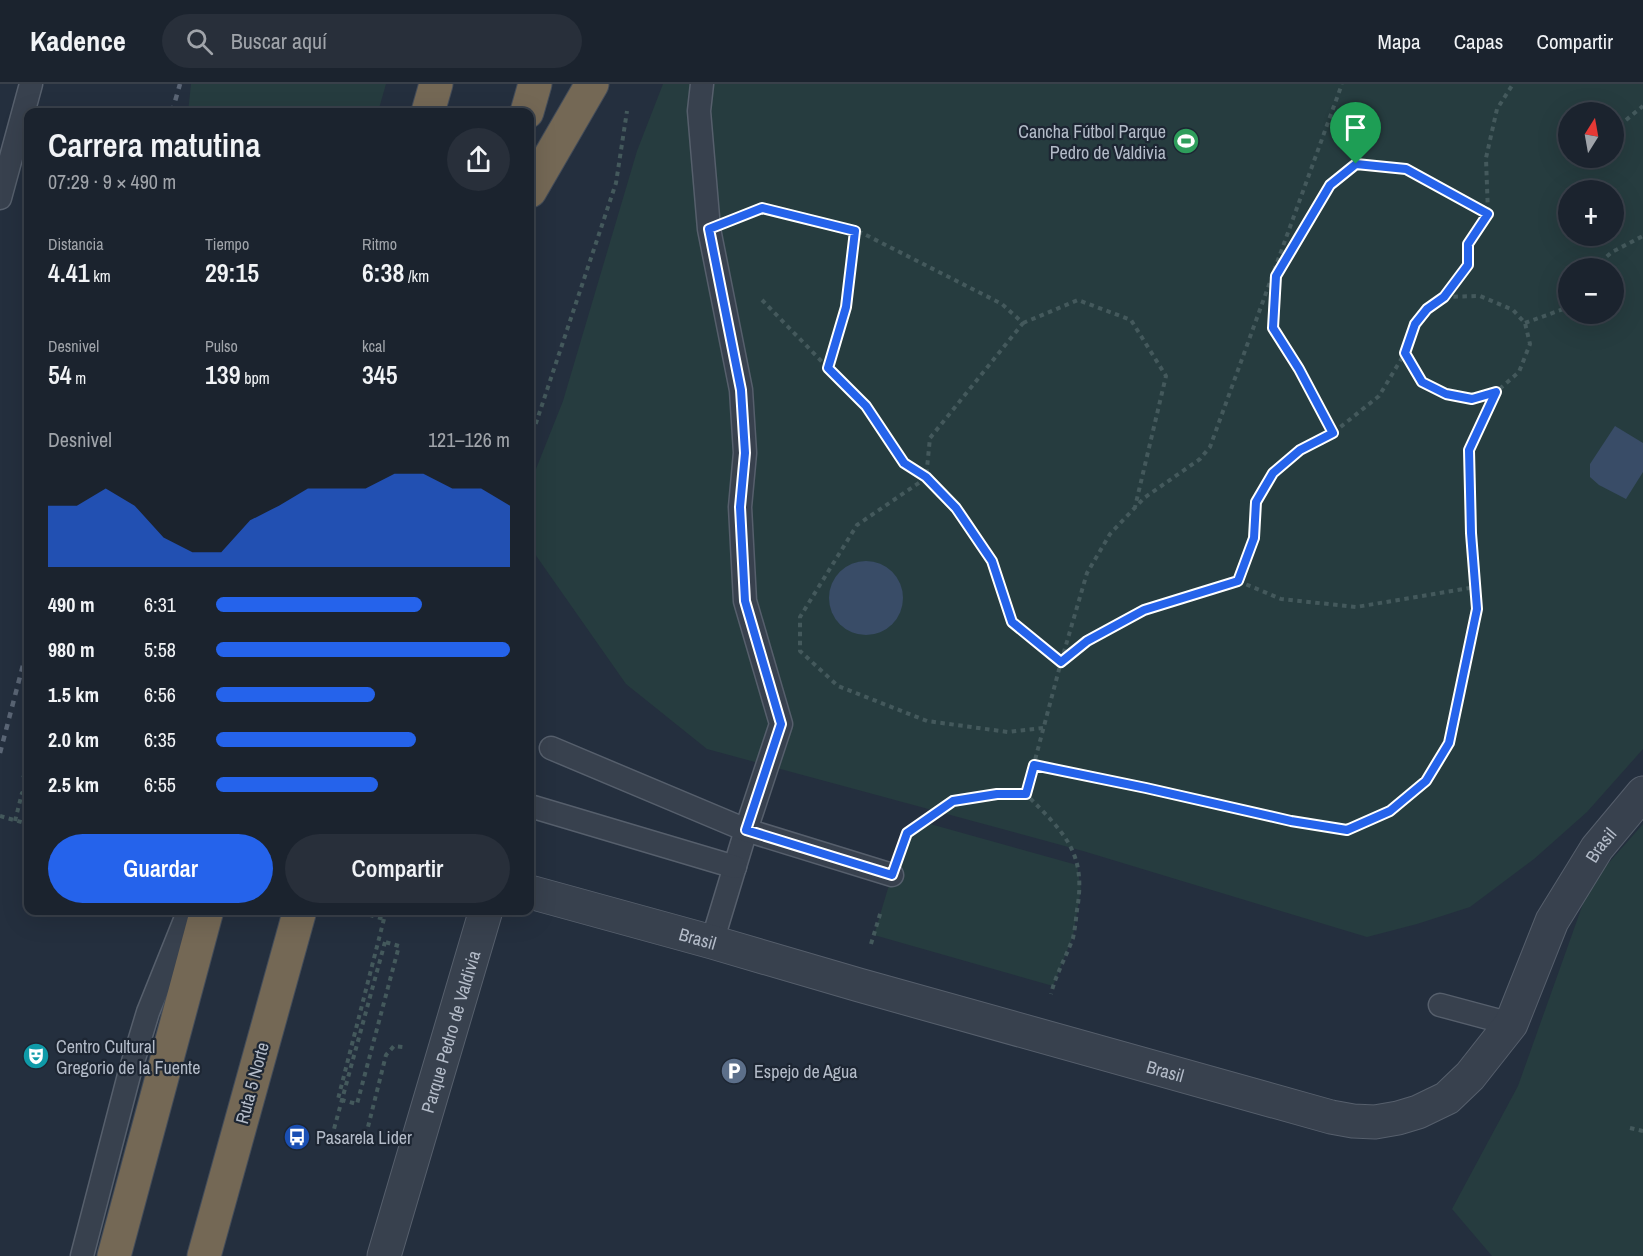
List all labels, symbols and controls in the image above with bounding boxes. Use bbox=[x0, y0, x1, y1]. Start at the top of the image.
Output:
search box bbox=[162, 14, 582, 68]
text: Kadence bbox=[30, 22, 126, 60]
icon: search bbox=[183, 25, 216, 58]
text: Buscar aquí bbox=[231, 26, 327, 56]
text: Mapa bbox=[1378, 27, 1421, 56]
text: Capas bbox=[1454, 27, 1503, 56]
text: Compartir bbox=[1536, 27, 1613, 56]
pin bbox=[1330, 102, 1381, 164]
north arrow bbox=[1558, 102, 1624, 168]
map controls bbox=[1558, 102, 1624, 324]
icon: arrive bbox=[1339, 111, 1372, 144]
place label: Cancha Fútbol Parque Pedro de Valdivia bbox=[1018, 119, 1166, 165]
text: Carrera matutina bbox=[48, 123, 260, 167]
sports icon: Cancha Fútbol Parque Pedro de Valdivia bbox=[1171, 126, 1201, 156]
button: share bbox=[447, 128, 510, 191]
text: 07:29 · 9 × 490 m bbox=[48, 168, 176, 195]
button: + bbox=[1558, 180, 1624, 246]
text: Distancia bbox=[48, 233, 103, 255]
text: Tiempo bbox=[205, 233, 249, 255]
text: Ritmo bbox=[362, 233, 397, 255]
text: 4.41 bbox=[48, 255, 90, 290]
text: 29:15 bbox=[205, 255, 259, 290]
text: 6:38 bbox=[362, 255, 404, 290]
button: − bbox=[1558, 258, 1624, 324]
text: km bbox=[90, 265, 111, 287]
text: /km bbox=[404, 265, 429, 287]
text: Desnivel bbox=[48, 335, 99, 357]
text: Pulso bbox=[205, 335, 238, 357]
text: kcal bbox=[362, 335, 385, 357]
text: 54 bbox=[48, 357, 72, 392]
text: 139 bbox=[205, 357, 241, 392]
text: 345 bbox=[362, 357, 398, 392]
text: m bbox=[72, 367, 86, 389]
text: bpm bbox=[241, 367, 270, 389]
text: Desnivel bbox=[48, 426, 112, 453]
text: 121–126 m bbox=[428, 426, 510, 453]
text: 490 m bbox=[48, 591, 95, 618]
text: 6:31 bbox=[144, 591, 176, 618]
text: 980 m bbox=[48, 636, 95, 663]
text: 5:58 bbox=[144, 636, 176, 663]
text: 1.5 km bbox=[48, 681, 99, 708]
text: 6:56 bbox=[144, 681, 176, 708]
text: 2.0 km bbox=[48, 726, 99, 753]
text: 6:35 bbox=[144, 726, 176, 753]
text: 2.5 km bbox=[48, 771, 99, 798]
text: 6:55 bbox=[144, 771, 176, 798]
street label: Brasil bbox=[1579, 822, 1622, 867]
button: Guardar bbox=[48, 834, 273, 903]
button: Compartir bbox=[285, 834, 510, 903]
street label: Brasil bbox=[676, 921, 719, 955]
street label: Parque Pedro de Valdivia bbox=[414, 947, 486, 1116]
place label: Centro Cultural Gregorio de la Fuente bbox=[56, 1034, 200, 1080]
street label: Ruta 5 Norte bbox=[229, 1039, 275, 1127]
theatre icon: Centro Cultural Gregorio de la Fuente bbox=[21, 1041, 51, 1071]
street label: Brasil bbox=[1144, 1054, 1187, 1088]
parking icon: Espejo de Agua bbox=[719, 1056, 749, 1086]
place label: Espejo de Agua bbox=[754, 1059, 857, 1084]
bus stop icon: Pasarela Lider bbox=[282, 1122, 312, 1152]
place label: Pasarela Lider bbox=[316, 1125, 412, 1150]

